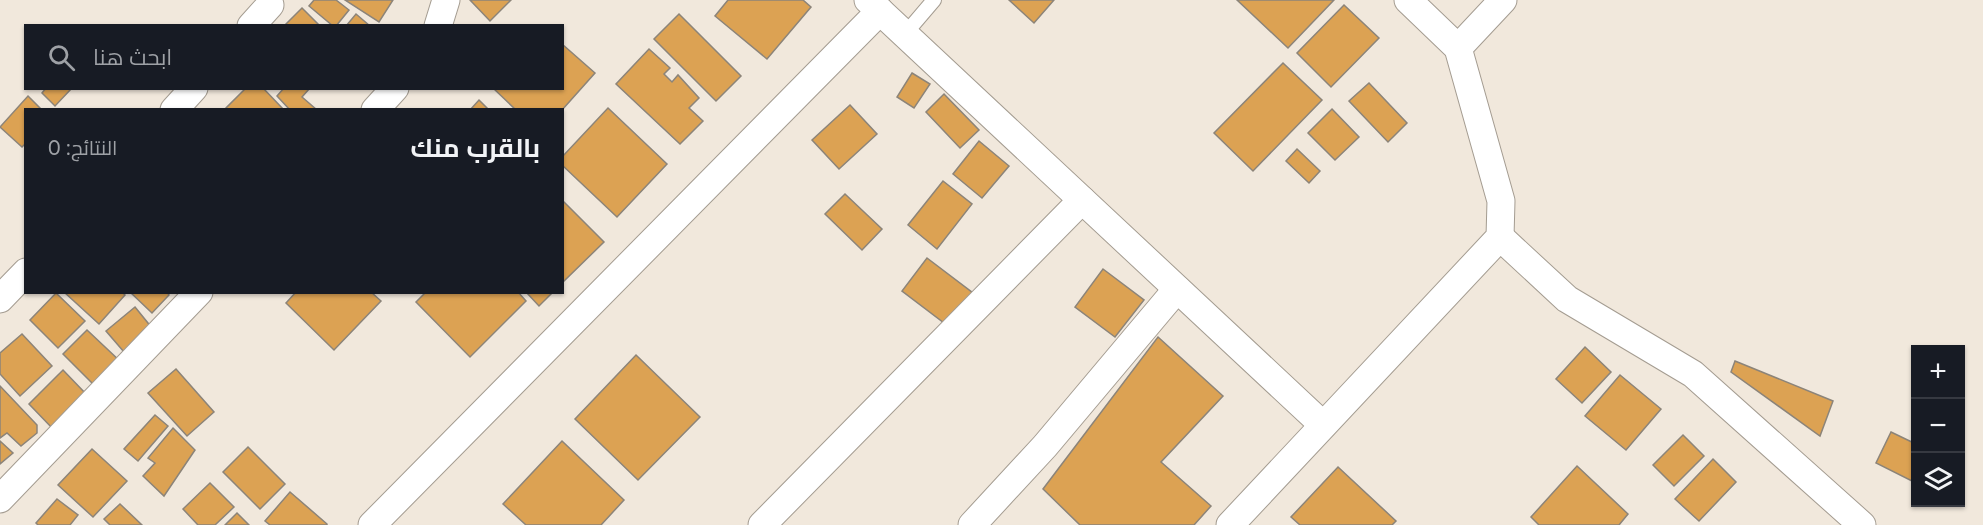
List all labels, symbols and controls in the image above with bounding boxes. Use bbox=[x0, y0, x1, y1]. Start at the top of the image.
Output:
search box bbox=[24, 24, 564, 90]
icon: search bbox=[45, 41, 78, 74]
text: ابحث هنا bbox=[93, 45, 172, 71]
text: بالقرب منك bbox=[411, 133, 540, 164]
text: النتائج: 0 bbox=[48, 137, 117, 161]
map controls bbox=[1911, 345, 1965, 507]
button: + bbox=[1911, 345, 1965, 399]
button: − bbox=[1911, 399, 1965, 453]
button: layers bbox=[1911, 453, 1965, 507]

